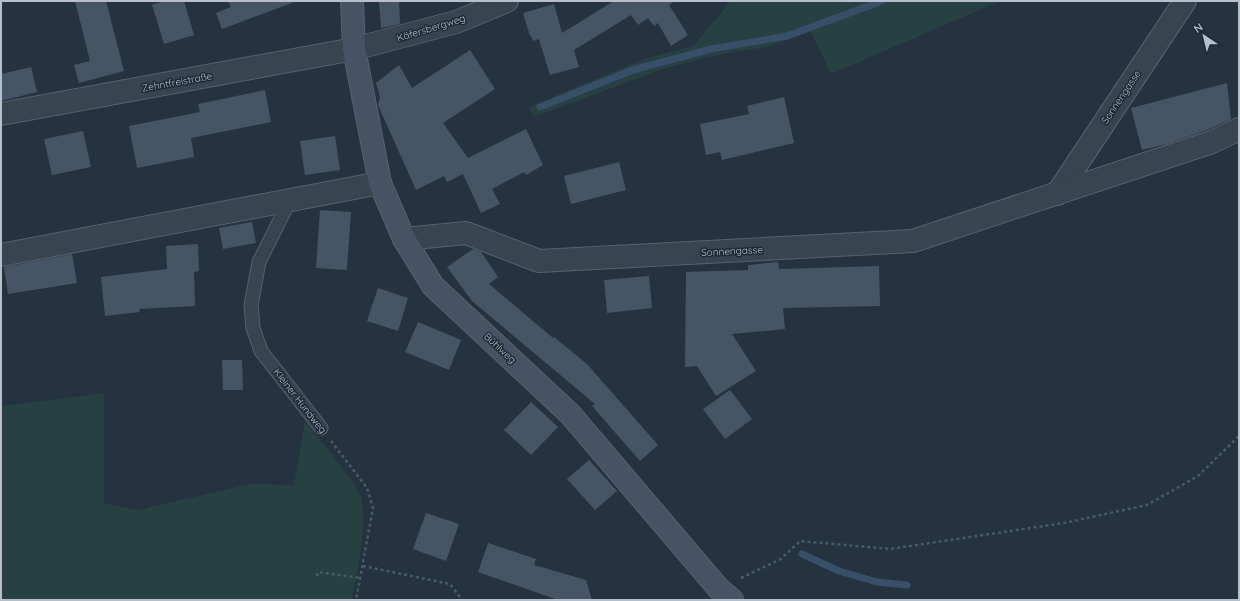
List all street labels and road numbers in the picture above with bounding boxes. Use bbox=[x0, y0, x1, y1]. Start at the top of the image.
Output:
street label: Käfersbergweg bbox=[395, 11, 467, 45]
street label: Sonnengasse bbox=[1098, 67, 1144, 126]
street label: Zehntfreistraße bbox=[141, 69, 214, 95]
street label: Sonnengasse bbox=[701, 243, 764, 259]
street label: Bühlweg bbox=[481, 330, 519, 366]
street label: Kleiner Hundweg bbox=[271, 366, 329, 436]

